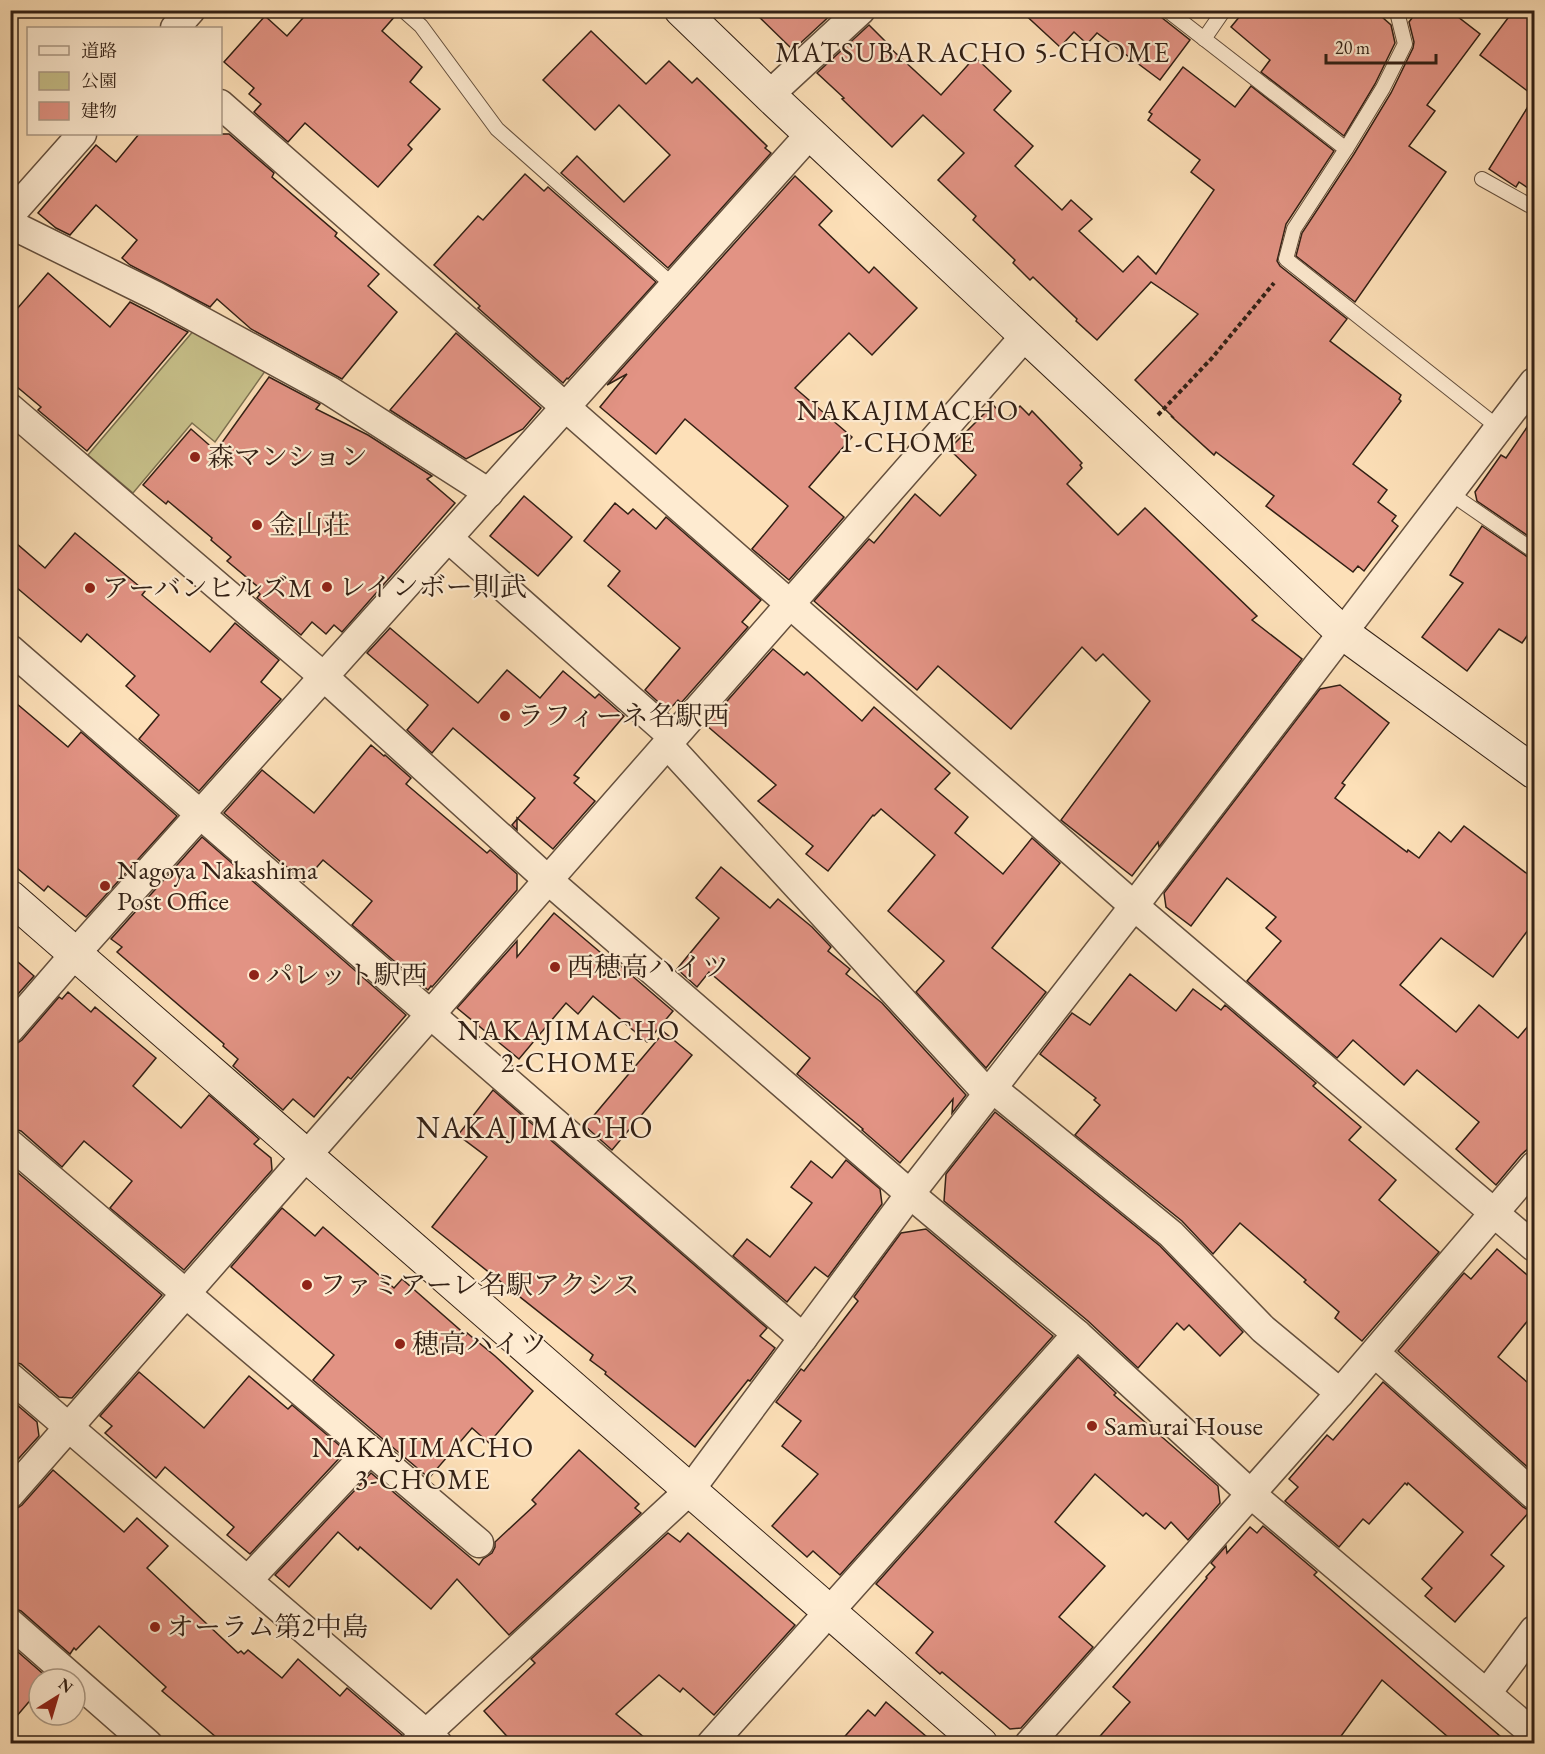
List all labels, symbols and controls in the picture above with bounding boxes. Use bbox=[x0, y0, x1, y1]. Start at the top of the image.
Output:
legend bbox=[27, 27, 222, 135]
scale bar bbox=[1326, 27, 1436, 65]
district label: MATSUBARACHO 5-CHOME bbox=[775, 34, 1171, 70]
text: 20 m bbox=[1335, 36, 1370, 59]
text: 道路 bbox=[81, 39, 117, 62]
text: 公園 bbox=[81, 69, 117, 92]
text: 建物 bbox=[81, 99, 117, 122]
district label: NAKAJIMACHO 1-CHOME bbox=[796, 392, 1020, 460]
place label: 森マンション bbox=[207, 439, 368, 474]
marker: 森マンション bbox=[188, 450, 202, 464]
place label: 金山荘 bbox=[269, 507, 350, 542]
marker: 金山荘 bbox=[250, 518, 264, 532]
place label: レインボー則武 bbox=[339, 569, 527, 604]
place label: アーバンヒルズM bbox=[102, 570, 312, 605]
marker: レインボー則武 bbox=[320, 580, 334, 594]
marker: アーバンヒルズM bbox=[83, 581, 97, 595]
place label: ラフィーネ名駅西 bbox=[517, 698, 730, 733]
marker: ラフィーネ名駅西 bbox=[498, 709, 512, 723]
place label: Nagoya Nakashima Post Office bbox=[117, 852, 318, 918]
marker: Nagoya Nakashima Post Office bbox=[98, 879, 112, 893]
place label: 西穂高ハイツ bbox=[567, 949, 729, 984]
place label: パレット駅西 bbox=[266, 957, 428, 992]
marker: 西穂高ハイツ bbox=[548, 960, 562, 974]
marker: パレット駅西 bbox=[247, 968, 261, 982]
district label: NAKAJIMACHO 2-CHOME bbox=[457, 1012, 681, 1080]
district label: NAKAJIMACHO bbox=[416, 1108, 654, 1147]
place label: ファミアーレ名駅アクシス bbox=[319, 1267, 640, 1302]
marker: ファミアーレ名駅アクシス bbox=[300, 1278, 314, 1292]
place label: 穂高ハイツ bbox=[412, 1326, 547, 1361]
marker: 穂高ハイツ bbox=[393, 1337, 407, 1351]
place label: Samurai House bbox=[1104, 1408, 1263, 1443]
marker: Samurai House bbox=[1085, 1419, 1099, 1433]
district label: NAKAJIMACHO 3-CHOME bbox=[311, 1429, 535, 1497]
place label: オーラム第2中島 bbox=[167, 1609, 369, 1644]
marker: オーラム第2中島 bbox=[148, 1620, 162, 1634]
north arrow bbox=[27, 1667, 87, 1727]
text: N bbox=[54, 1673, 77, 1698]

